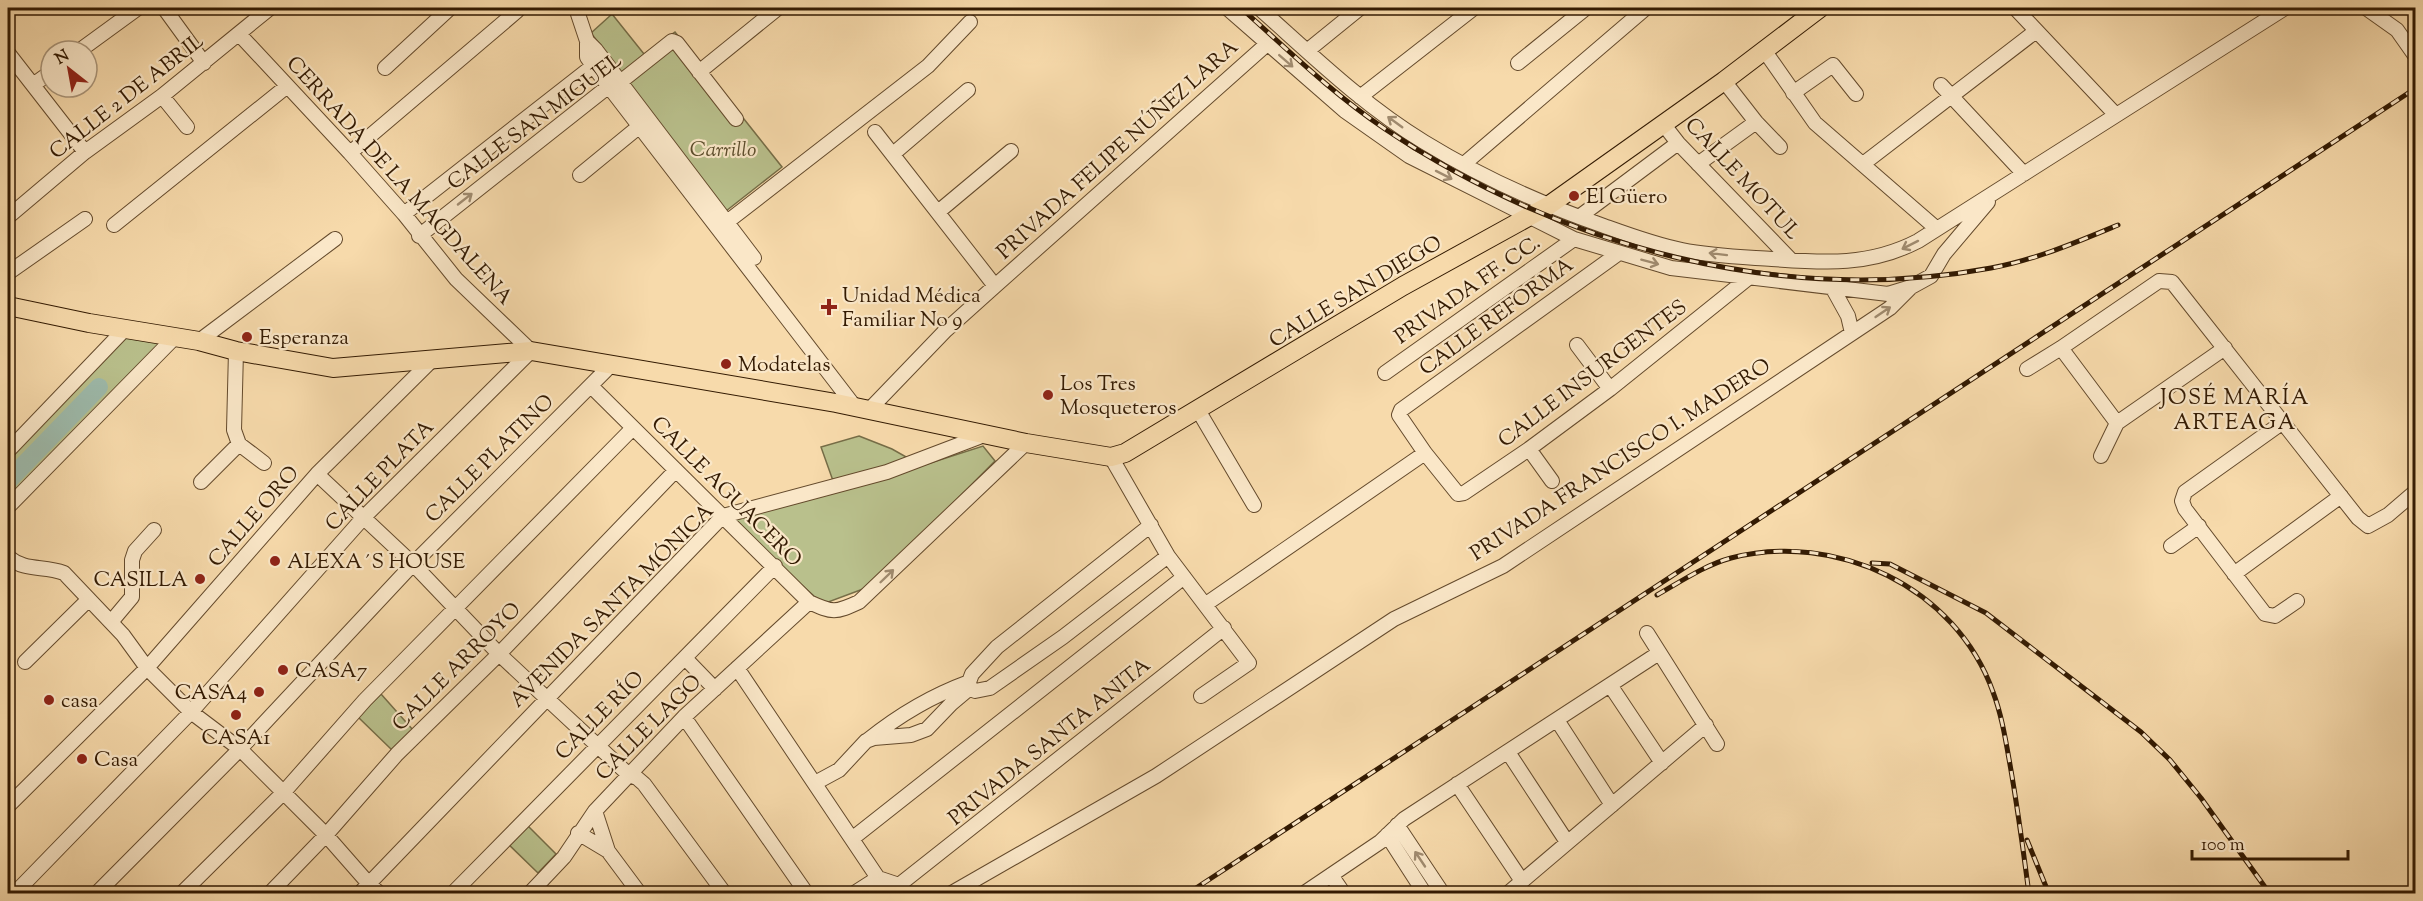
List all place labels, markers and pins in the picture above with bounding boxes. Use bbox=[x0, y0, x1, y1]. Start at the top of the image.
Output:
place label: El Güero bbox=[1586, 183, 1667, 213]
marker: El Güero bbox=[1567, 189, 1581, 203]
place label: Unidad Médica Familiar No 9 bbox=[842, 282, 981, 336]
marker: Unidad Médica Familiar No 9 bbox=[820, 298, 838, 316]
place label: Esperanza bbox=[259, 324, 349, 354]
marker: Esperanza bbox=[240, 330, 254, 344]
place label: Modatelas bbox=[738, 351, 830, 381]
marker: Modatelas bbox=[719, 357, 733, 371]
place label: Los Tres Mosqueteros bbox=[1060, 370, 1177, 424]
marker: Los Tres Mosqueteros bbox=[1041, 388, 1055, 402]
place label: ALEXA´S HOUSE bbox=[287, 548, 466, 578]
marker: ALEXA´S HOUSE bbox=[268, 554, 282, 568]
place label: CASILLA bbox=[93, 566, 188, 596]
marker: CASILLA bbox=[193, 572, 207, 586]
place label: CASA7 bbox=[295, 657, 368, 687]
marker: CASA7 bbox=[276, 663, 290, 677]
place label: CASA4 bbox=[175, 679, 247, 709]
marker: CASA4 bbox=[252, 685, 266, 699]
place label: casa bbox=[61, 687, 98, 717]
marker: casa bbox=[42, 693, 56, 707]
marker: CASA1 bbox=[229, 708, 243, 722]
place label: CASA1 bbox=[202, 724, 270, 754]
place label: Casa bbox=[94, 746, 139, 776]
marker: Casa bbox=[75, 752, 89, 766]

